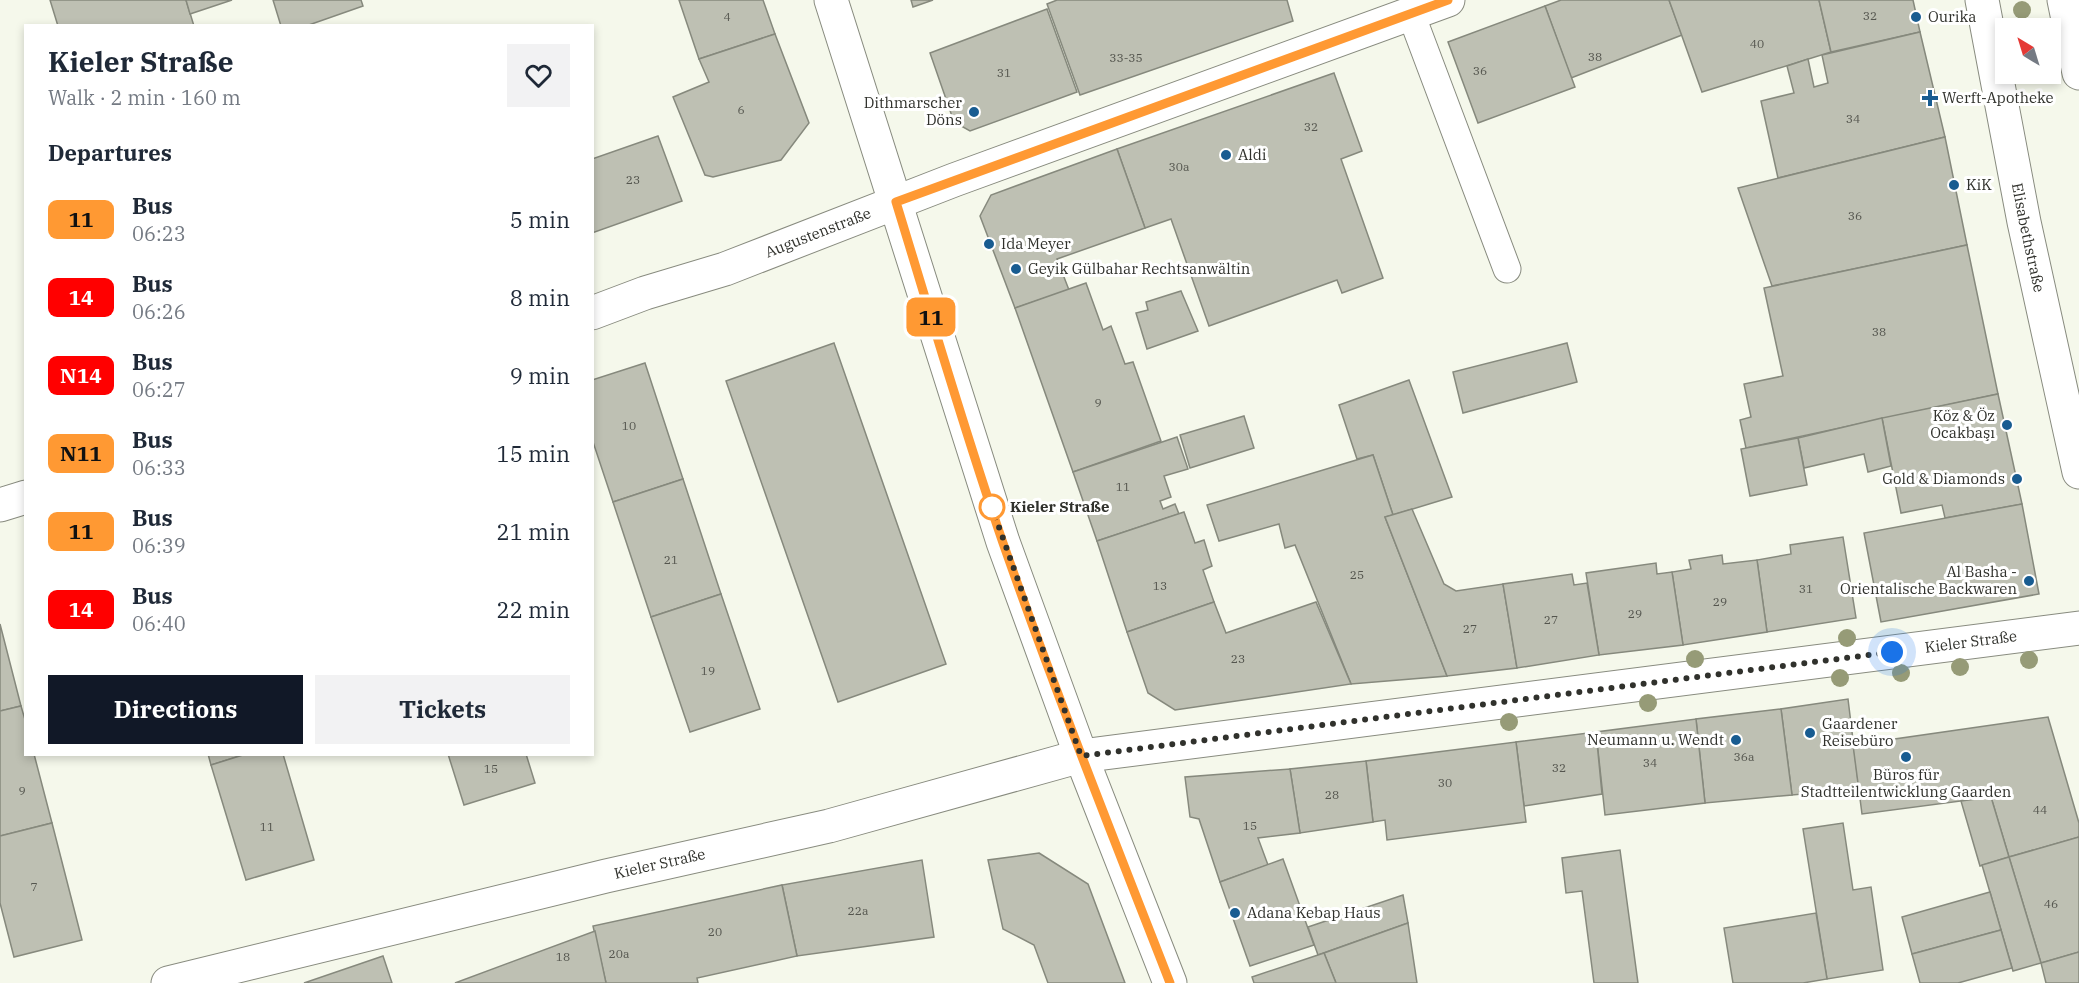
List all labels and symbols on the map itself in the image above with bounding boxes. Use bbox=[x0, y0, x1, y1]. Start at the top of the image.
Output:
place label: Ourika bbox=[1928, 7, 1976, 26]
house number: 32 bbox=[1863, 8, 1877, 23]
house number: 4 bbox=[723, 9, 731, 24]
marker: Ourika bbox=[1909, 10, 1923, 24]
north arrow bbox=[1995, 18, 2061, 84]
house number: 40 bbox=[1750, 36, 1764, 51]
house number: 38 bbox=[1588, 49, 1602, 64]
house number: 33-35 bbox=[1109, 50, 1143, 65]
house number: 36 bbox=[1473, 63, 1487, 78]
house number: 31 bbox=[997, 65, 1011, 80]
place label: Werft-Apotheke bbox=[1942, 88, 2054, 107]
marker: Werft-Apotheke bbox=[1923, 91, 1937, 105]
place label: Dithmarscher Döns bbox=[864, 93, 962, 129]
house number: 6 bbox=[737, 102, 745, 117]
marker: Dithmarscher Döns bbox=[967, 105, 981, 119]
house number: 34 bbox=[1846, 111, 1860, 126]
house number: 32 bbox=[1304, 119, 1318, 134]
place label: Aldi bbox=[1238, 145, 1267, 164]
marker: Aldi bbox=[1219, 148, 1233, 162]
house number: 30a bbox=[1169, 159, 1190, 174]
house number: 23 bbox=[626, 172, 640, 187]
place label: KiK bbox=[1966, 175, 1992, 194]
marker: KiK bbox=[1947, 178, 1961, 192]
street label: Elisabethstraße bbox=[2008, 181, 2049, 294]
street label: Augustenstraße bbox=[762, 203, 873, 262]
house number: 36 bbox=[1848, 208, 1862, 223]
place label: Ida Meyer bbox=[1001, 234, 1071, 253]
marker: Ida Meyer bbox=[982, 237, 996, 251]
place label: Geyik Gülbahar Rechtsanwältin bbox=[1028, 259, 1251, 278]
marker: Geyik Gülbahar Rechtsanwältin bbox=[1009, 262, 1023, 276]
line badge: 11 bbox=[904, 298, 958, 336]
house number: 38 bbox=[1872, 324, 1886, 339]
house number: 9 bbox=[1094, 395, 1102, 410]
place label: Köz & Öz Ocakbaşı bbox=[1930, 406, 1995, 442]
house number: 10 bbox=[622, 418, 636, 433]
marker: Köz & Öz Ocakbaşı bbox=[2000, 418, 2014, 432]
place label: Gold & Diamonds bbox=[1882, 469, 2005, 488]
marker: Gold & Diamonds bbox=[2010, 472, 2024, 486]
house number: 11 bbox=[1116, 479, 1130, 494]
marker: Kieler Straße bbox=[979, 494, 1005, 520]
place label: Kieler Straße bbox=[1010, 497, 1109, 516]
house number: 21 bbox=[664, 552, 678, 567]
place label: Al Basha - Orientalische Backwaren bbox=[1840, 562, 2017, 598]
house number: 25 bbox=[1350, 567, 1364, 582]
marker: Al Basha - Orientalische Backwaren bbox=[2022, 574, 2036, 588]
house number: 13 bbox=[1153, 578, 1167, 593]
house number: 31 bbox=[1799, 581, 1813, 596]
house number: 29 bbox=[1713, 594, 1727, 609]
house number: 29 bbox=[1628, 606, 1642, 621]
house number: 27 bbox=[1544, 612, 1558, 627]
house number: 27 bbox=[1463, 621, 1477, 636]
street label: Kieler Straße bbox=[1923, 626, 2018, 657]
your location bbox=[1877, 637, 1907, 667]
house number: 23 bbox=[1231, 651, 1245, 666]
house number: 19 bbox=[701, 663, 715, 678]
place label: Gaardener Reisebüro bbox=[1822, 714, 1898, 750]
marker: Gaardener Reisebüro bbox=[1803, 726, 1817, 740]
place label: Neumann u. Wendt bbox=[1587, 730, 1724, 749]
marker: Neumann u. Wendt bbox=[1729, 733, 1743, 747]
house number: 36a bbox=[1734, 749, 1755, 764]
marker: Büros für Stadtteilentwicklung Gaarden bbox=[1899, 750, 1913, 764]
house number: 34 bbox=[1643, 755, 1657, 770]
house number: 32 bbox=[1552, 760, 1566, 775]
house number: 15 bbox=[484, 761, 498, 776]
place label: Büros für Stadtteilentwicklung Gaarden bbox=[1801, 765, 2012, 801]
house number: 30 bbox=[1438, 775, 1452, 790]
house number: 9 bbox=[18, 783, 26, 798]
house number: 28 bbox=[1325, 787, 1339, 802]
house number: 44 bbox=[2033, 802, 2047, 817]
house number: 15 bbox=[1243, 818, 1257, 833]
house number: 11 bbox=[260, 819, 274, 834]
street label: Kieler Straße bbox=[612, 844, 707, 883]
house number: 7 bbox=[30, 879, 38, 894]
house number: 46 bbox=[2044, 896, 2058, 911]
house number: 22a bbox=[848, 903, 869, 918]
place label: Adana Kebap Haus bbox=[1247, 903, 1381, 922]
marker: Adana Kebap Haus bbox=[1228, 906, 1242, 920]
house number: 20 bbox=[708, 924, 722, 939]
house number: 20a bbox=[609, 946, 630, 961]
house number: 18 bbox=[556, 949, 570, 964]

